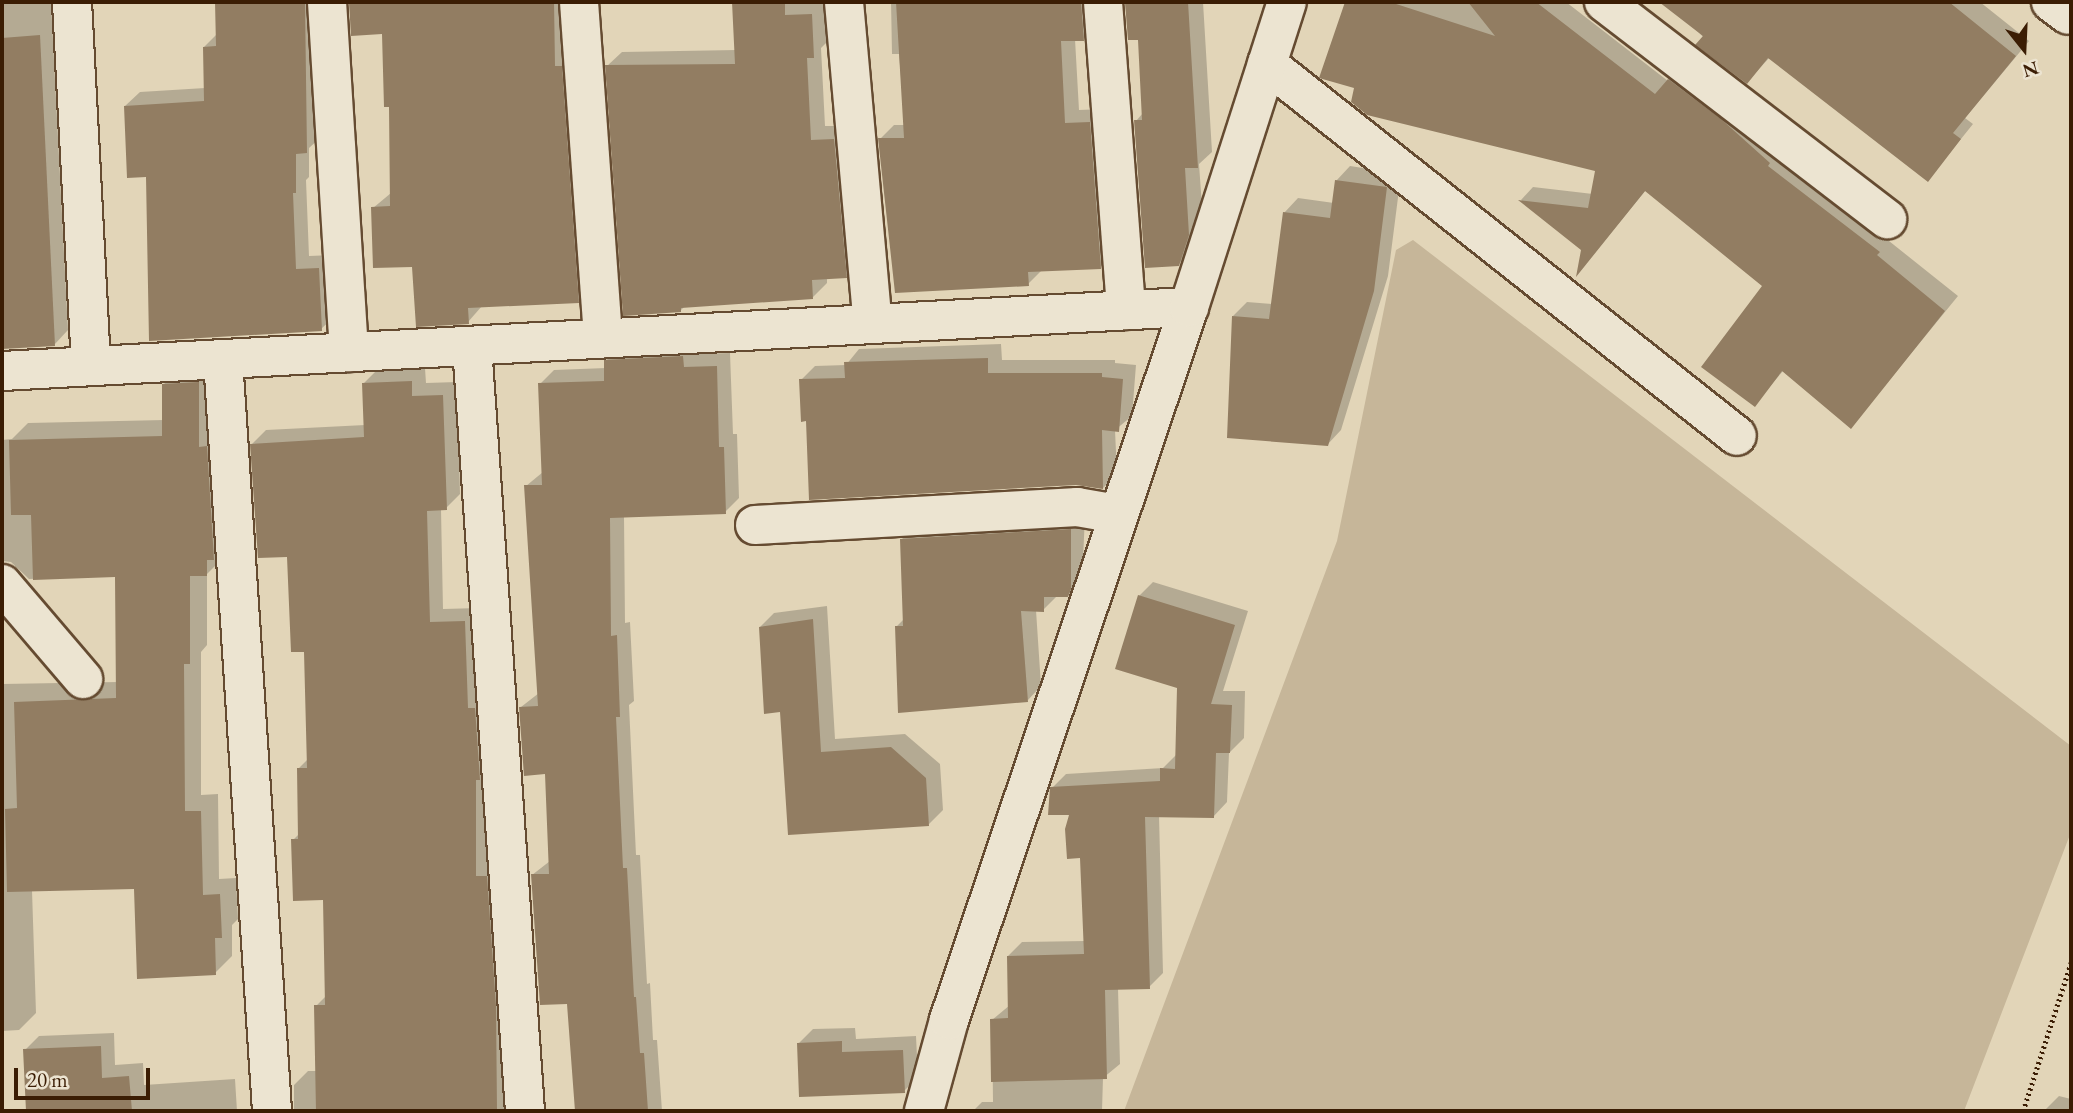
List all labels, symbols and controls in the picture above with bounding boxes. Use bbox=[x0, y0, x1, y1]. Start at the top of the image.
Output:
north arrow bbox=[1989, 14, 2059, 84]
text: N bbox=[2019, 55, 2042, 84]
scale bar bbox=[18, 1054, 154, 1098]
text: 20 m bbox=[27, 1066, 68, 1093]

